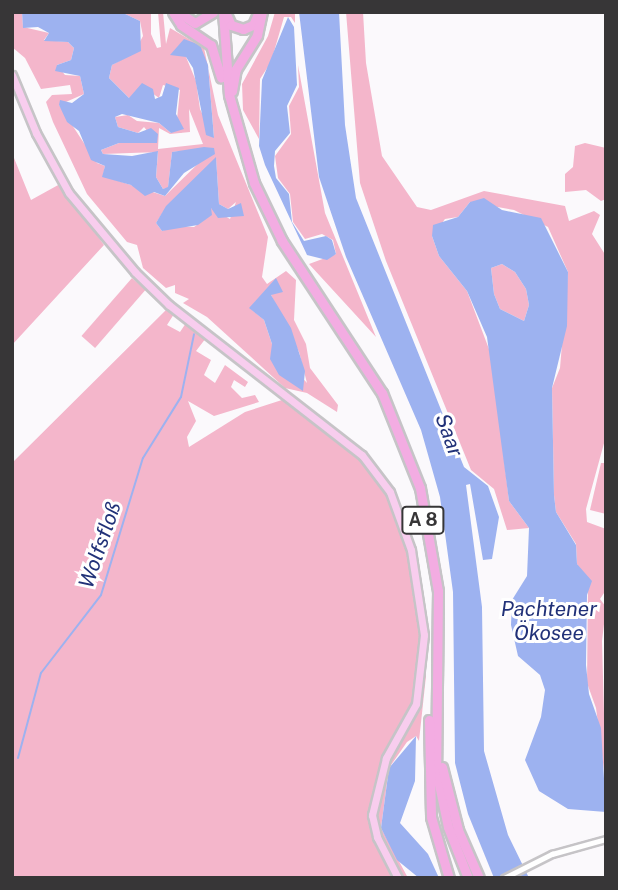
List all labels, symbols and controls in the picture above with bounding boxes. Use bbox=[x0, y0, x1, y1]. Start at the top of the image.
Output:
water label: Saar bbox=[430, 410, 468, 460]
water label: Wolfsfloß bbox=[73, 498, 127, 592]
road number: A 8 bbox=[400, 506, 446, 534]
water label: Pachtener Ökosee bbox=[501, 596, 597, 646]

